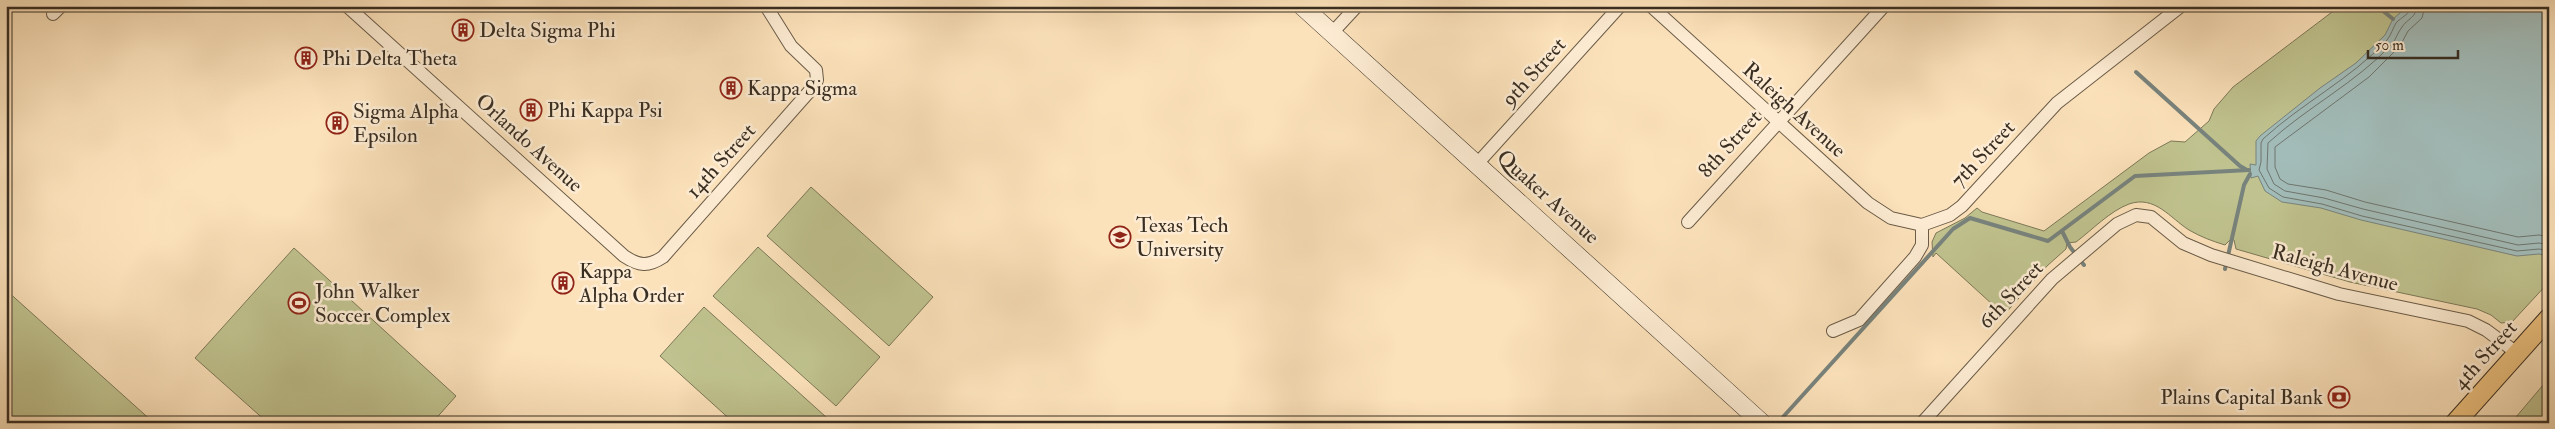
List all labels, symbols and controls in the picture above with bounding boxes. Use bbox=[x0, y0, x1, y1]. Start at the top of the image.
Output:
place label: Delta Sigma Phi bbox=[479, 17, 616, 44]
building icon: Delta Sigma Phi bbox=[451, 18, 475, 42]
scale bar bbox=[2368, 28, 2458, 60]
street label: 9th Street bbox=[1495, 32, 1572, 114]
text: 50 m bbox=[2375, 36, 2404, 55]
place label: Phi Delta Theta bbox=[322, 45, 457, 72]
building icon: Phi Delta Theta bbox=[294, 46, 318, 70]
street label: Raleigh Avenue bbox=[1737, 57, 1851, 164]
place label: Kappa Sigma bbox=[747, 75, 857, 102]
building icon: Kappa Sigma bbox=[719, 76, 743, 100]
street label: Orlando Avenue bbox=[470, 88, 588, 198]
place label: Phi Kappa Psi bbox=[547, 97, 663, 124]
place label: Sigma Alpha Epsilon bbox=[353, 98, 459, 149]
building icon: Phi Kappa Psi bbox=[519, 98, 543, 122]
street label: 8th Street bbox=[1692, 104, 1768, 184]
building icon: Sigma Alpha Epsilon bbox=[325, 111, 349, 135]
street label: 7th Street bbox=[1945, 114, 2021, 193]
street label: 14th Street bbox=[680, 118, 762, 204]
street label: Quaker Avenue bbox=[1491, 144, 1605, 250]
place label: Texas Tech University bbox=[1136, 212, 1228, 263]
school or university icon: Texas Tech University bbox=[1108, 225, 1132, 249]
street label: Raleigh Avenue bbox=[2269, 238, 2401, 298]
street label: 6th Street bbox=[1973, 255, 2049, 335]
place label: Kappa Alpha Order bbox=[578, 258, 684, 309]
building icon: Kappa Alpha Order bbox=[551, 271, 575, 295]
place label: John Walker Soccer Complex bbox=[314, 278, 451, 329]
sports icon: John Walker Soccer Complex bbox=[287, 291, 311, 315]
street label: 4th Street bbox=[2447, 315, 2523, 395]
place label: Plains Capital Bank bbox=[2160, 384, 2323, 411]
bank icon: Plains Capital Bank bbox=[2327, 385, 2351, 409]

